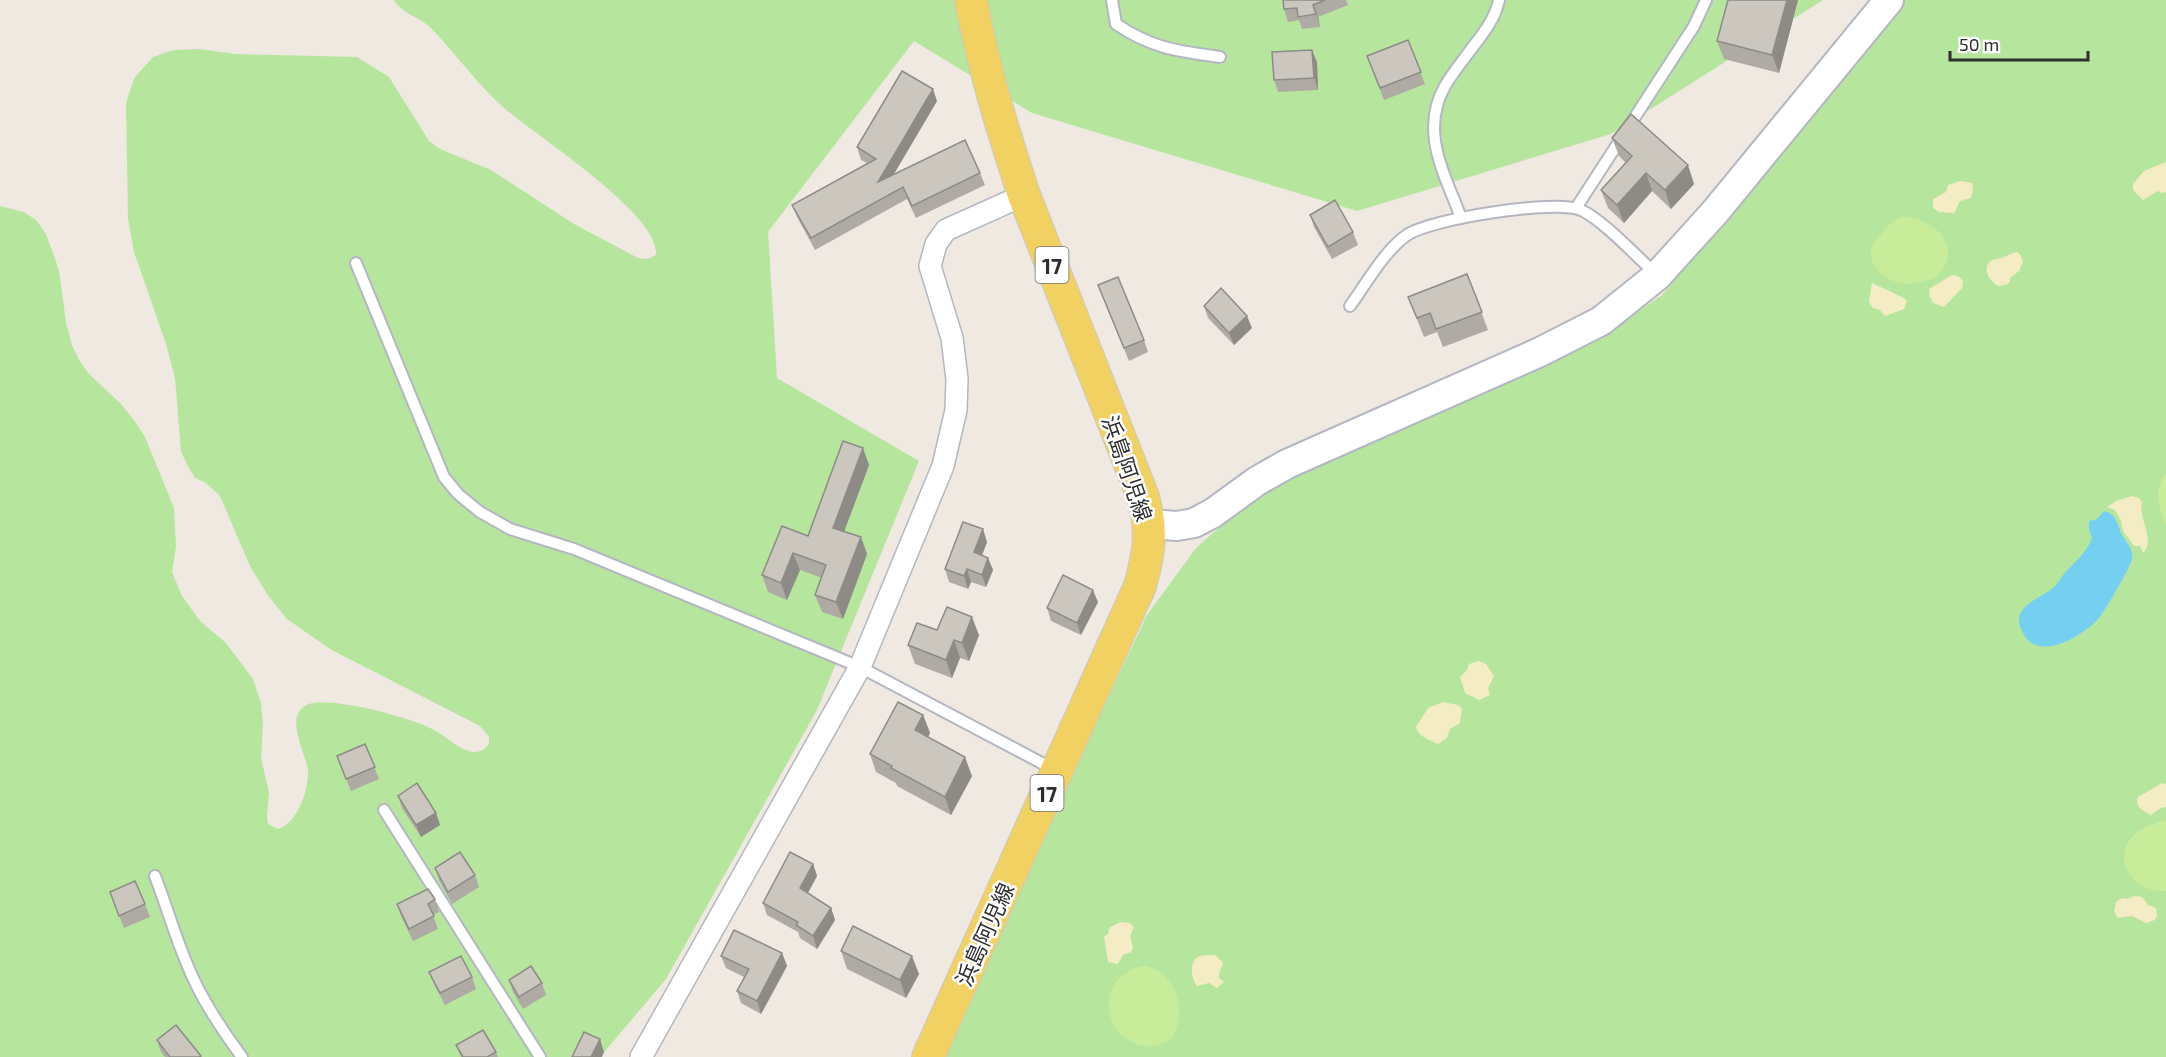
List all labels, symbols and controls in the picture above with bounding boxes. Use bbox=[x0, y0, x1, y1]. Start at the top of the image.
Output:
scale bar bbox=[1950, 24, 2088, 62]
text: 50 m bbox=[1959, 33, 1999, 55]
road number: 17 bbox=[1036, 247, 1068, 283]
street label: 浜島阿児線 bbox=[1098, 412, 1158, 524]
road number: 17 bbox=[1030, 775, 1064, 811]
street label: 浜島阿児線 bbox=[950, 878, 1018, 990]

